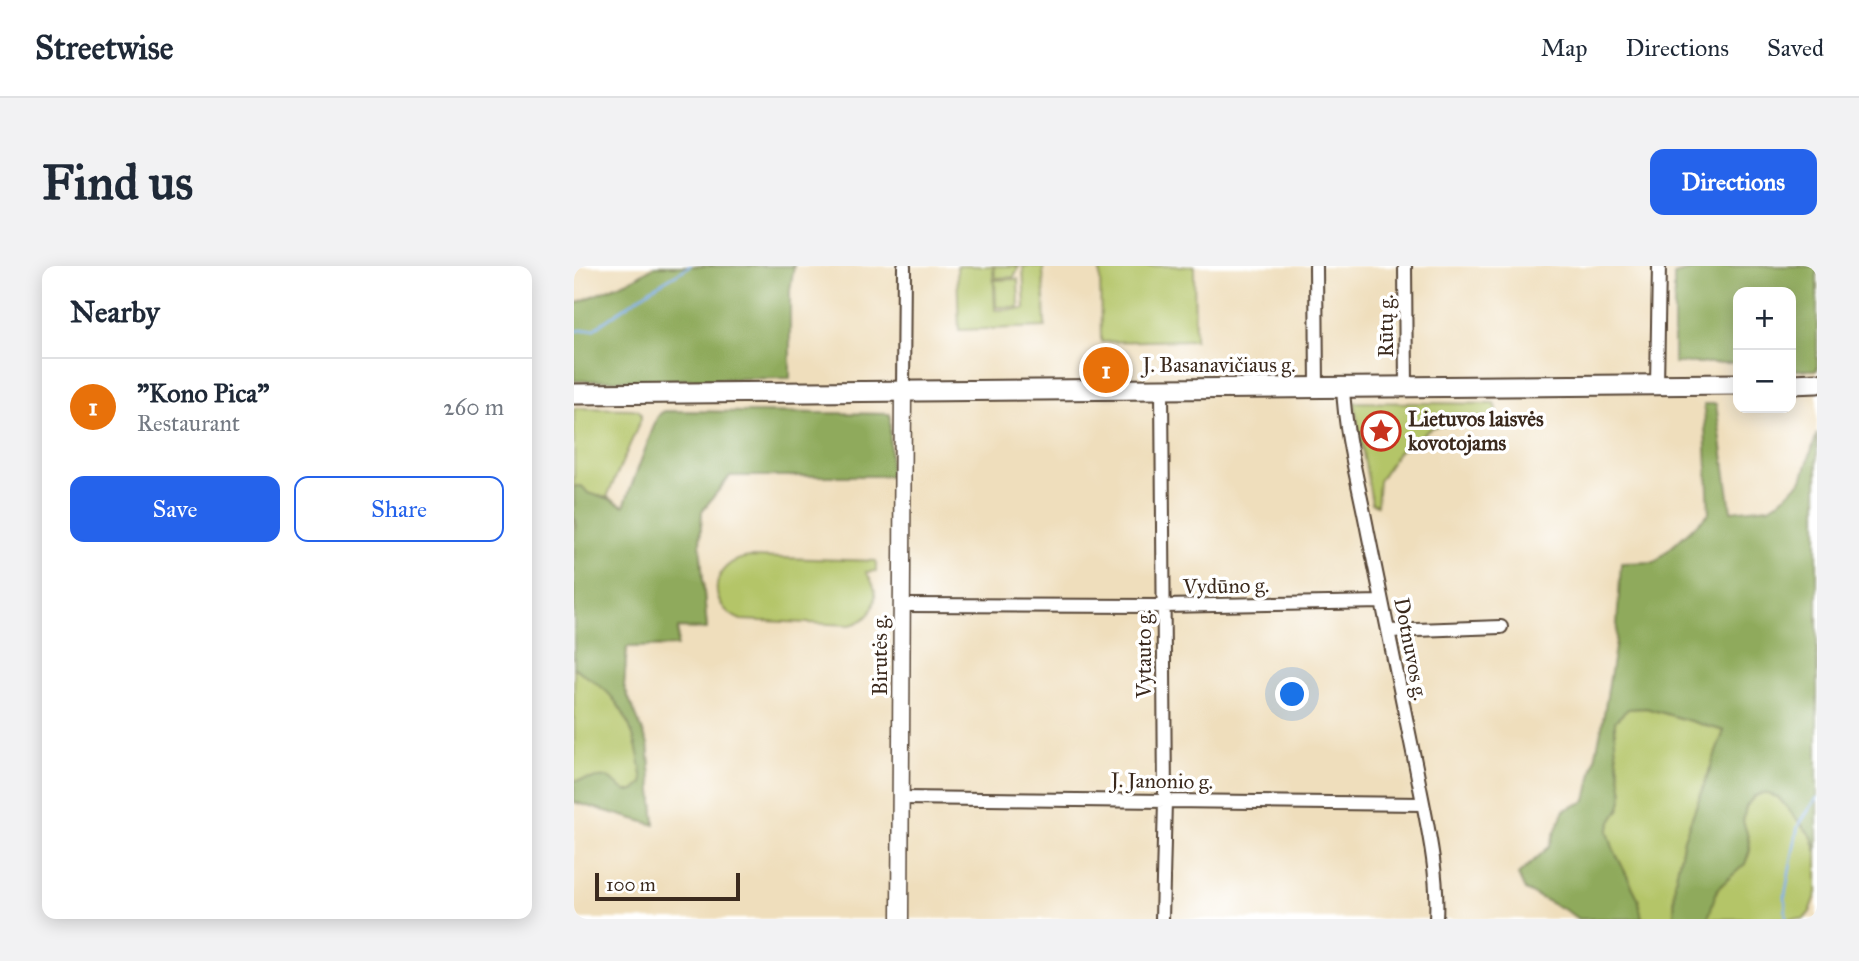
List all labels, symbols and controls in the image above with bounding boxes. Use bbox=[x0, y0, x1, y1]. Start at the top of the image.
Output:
text: Streetwise bbox=[35, 28, 173, 68]
text: Map bbox=[1541, 33, 1588, 63]
text: Directions bbox=[1626, 33, 1729, 63]
text: Saved bbox=[1767, 33, 1824, 63]
button: Directions bbox=[1650, 149, 1817, 215]
text: Find us bbox=[42, 153, 193, 212]
map controls bbox=[1733, 287, 1796, 413]
button: + bbox=[1733, 287, 1796, 350]
text: Nearby bbox=[70, 294, 160, 330]
street label: Rūtų g. bbox=[1373, 294, 1399, 358]
pin: 1 bbox=[1083, 344, 1129, 396]
button: − bbox=[1733, 350, 1796, 413]
street label: J. Basanavičiaus g. bbox=[1140, 352, 1296, 378]
text: "Kono Pica" bbox=[137, 377, 269, 409]
text: 1 bbox=[88, 393, 98, 421]
text: 260 m bbox=[443, 393, 504, 421]
place label: Lietuvos laisvės kovotojams bbox=[1408, 406, 1544, 456]
text: Restaurant bbox=[137, 409, 240, 437]
place icon: Lietuvos laisvės kovotojams bbox=[1360, 410, 1402, 452]
button: Save bbox=[70, 476, 280, 542]
button: Share bbox=[294, 476, 504, 542]
street label: Vydūno g. bbox=[1182, 572, 1269, 600]
street label: Dotnuvos g. bbox=[1388, 595, 1434, 703]
street label: Vytauto g. bbox=[1131, 610, 1157, 699]
street label: Birutės g. bbox=[867, 614, 893, 696]
your location bbox=[1275, 677, 1309, 711]
street label: J. Janonio g. bbox=[1109, 767, 1213, 795]
scale bar bbox=[595, 870, 740, 902]
text: 100 m bbox=[606, 873, 656, 896]

